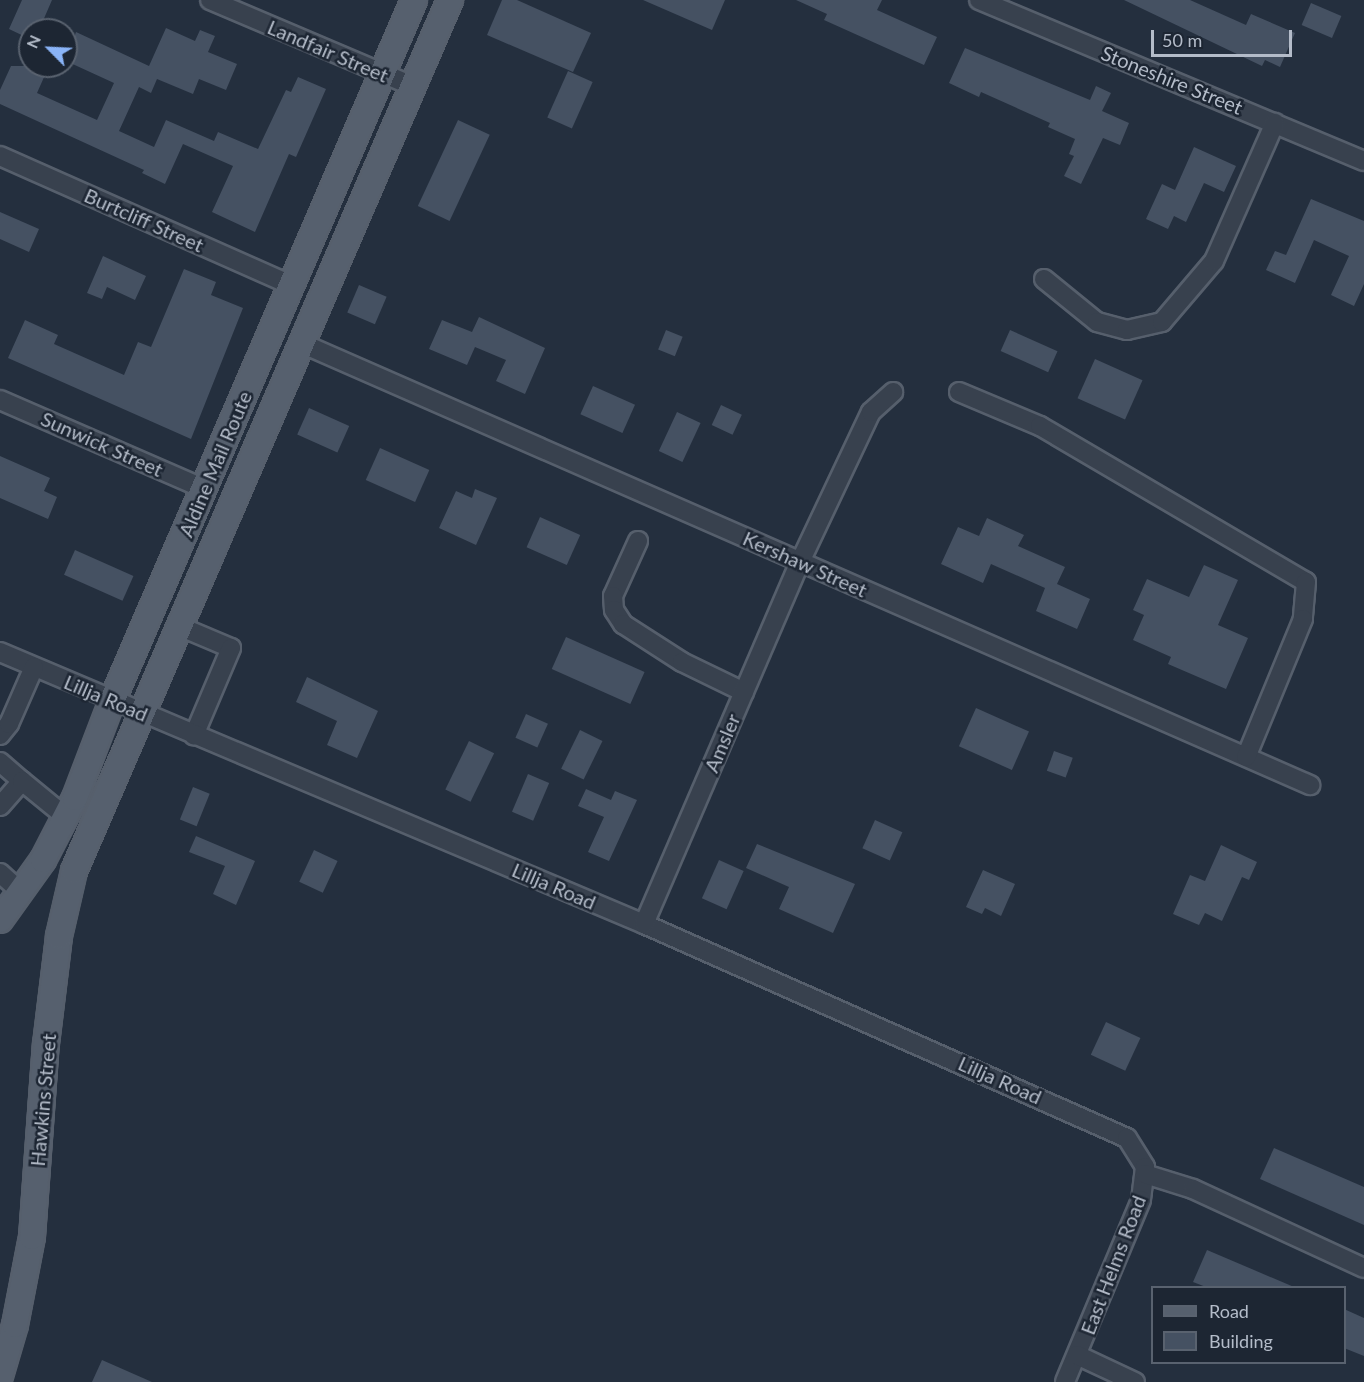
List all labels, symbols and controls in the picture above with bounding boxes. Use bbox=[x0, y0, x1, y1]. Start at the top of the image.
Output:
street label: Landfair Street bbox=[264, 15, 392, 87]
north arrow bbox=[18, 18, 78, 78]
scale bar bbox=[1154, 18, 1295, 56]
text: 50 m bbox=[1162, 29, 1202, 51]
text: N bbox=[22, 32, 44, 51]
street label: Stoneshire Street bbox=[1098, 41, 1246, 119]
street label: Burtcliff Street bbox=[80, 183, 208, 257]
street label: Aldine Mail Route bbox=[173, 388, 257, 540]
street label: Sunwick Street bbox=[37, 406, 167, 482]
street label: Kershaw Street bbox=[739, 526, 871, 602]
street label: Lillja Road bbox=[60, 670, 152, 726]
street label: Amsler bbox=[699, 710, 745, 776]
street label: Lillja Road bbox=[508, 858, 600, 914]
street label: Hawkins Street bbox=[25, 1033, 61, 1167]
street label: Lillja Road bbox=[955, 1051, 1045, 1109]
street label: East Helms Road bbox=[1075, 1192, 1151, 1338]
legend bbox=[1151, 1286, 1346, 1364]
text: Road bbox=[1209, 1300, 1249, 1322]
text: Building bbox=[1209, 1330, 1273, 1352]

